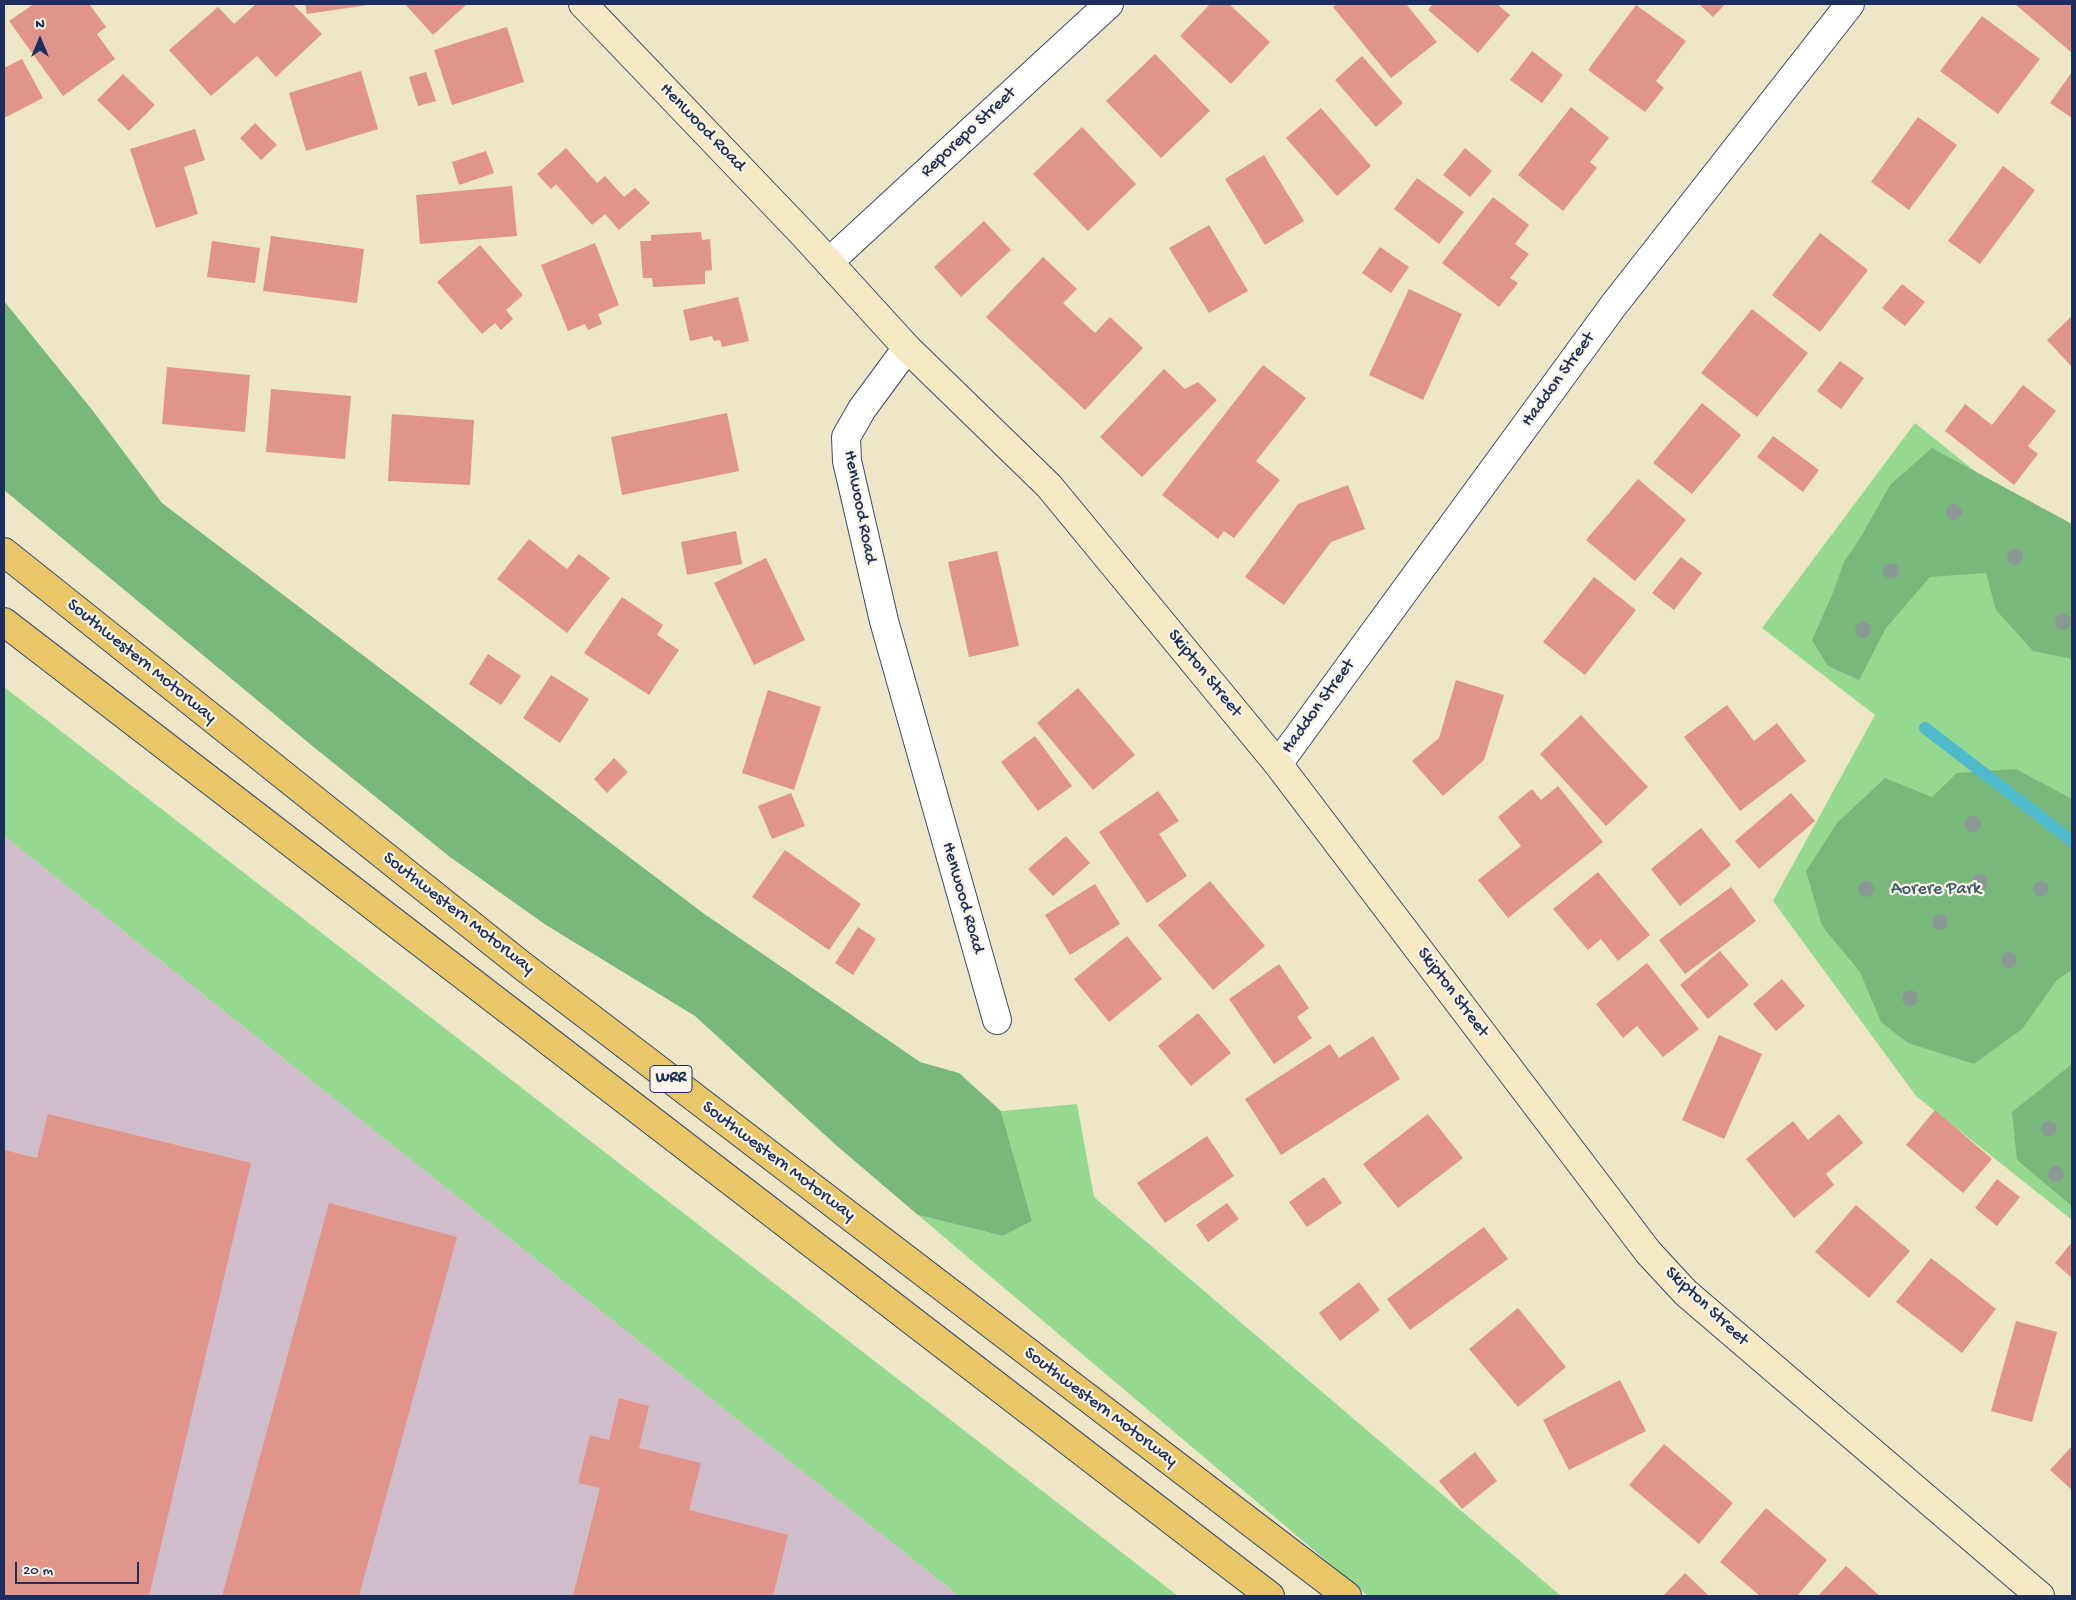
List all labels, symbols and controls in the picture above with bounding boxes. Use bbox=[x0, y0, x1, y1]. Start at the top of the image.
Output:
north arrow bbox=[15, 15, 65, 65]
text: N bbox=[35, 16, 45, 33]
street label: Henwood Road bbox=[654, 79, 750, 177]
street label: Reporepo Street bbox=[917, 83, 1021, 183]
street label: Haddon Street bbox=[1517, 329, 1601, 431]
street label: Henwood Road bbox=[837, 449, 881, 565]
street label: Southwestern Motorway bbox=[62, 595, 220, 729]
street label: Skipton Street bbox=[1162, 626, 1246, 722]
street label: Haddon Street bbox=[1277, 656, 1361, 758]
street label: Henwood Road bbox=[936, 840, 988, 956]
street label: Southwestern Motorway bbox=[378, 848, 538, 980]
park label: Aorere Park bbox=[1891, 879, 1981, 901]
street label: Skipton Street bbox=[1411, 944, 1493, 1042]
road number: WRR bbox=[650, 1066, 692, 1092]
street label: Southwestern Motorway bbox=[697, 1097, 859, 1227]
street label: Skipton Street bbox=[1660, 1263, 1752, 1351]
street label: Southwestern Motorway bbox=[1019, 1343, 1181, 1473]
scale bar bbox=[18, 1552, 141, 1584]
text: 20 m bbox=[23, 1562, 53, 1580]

